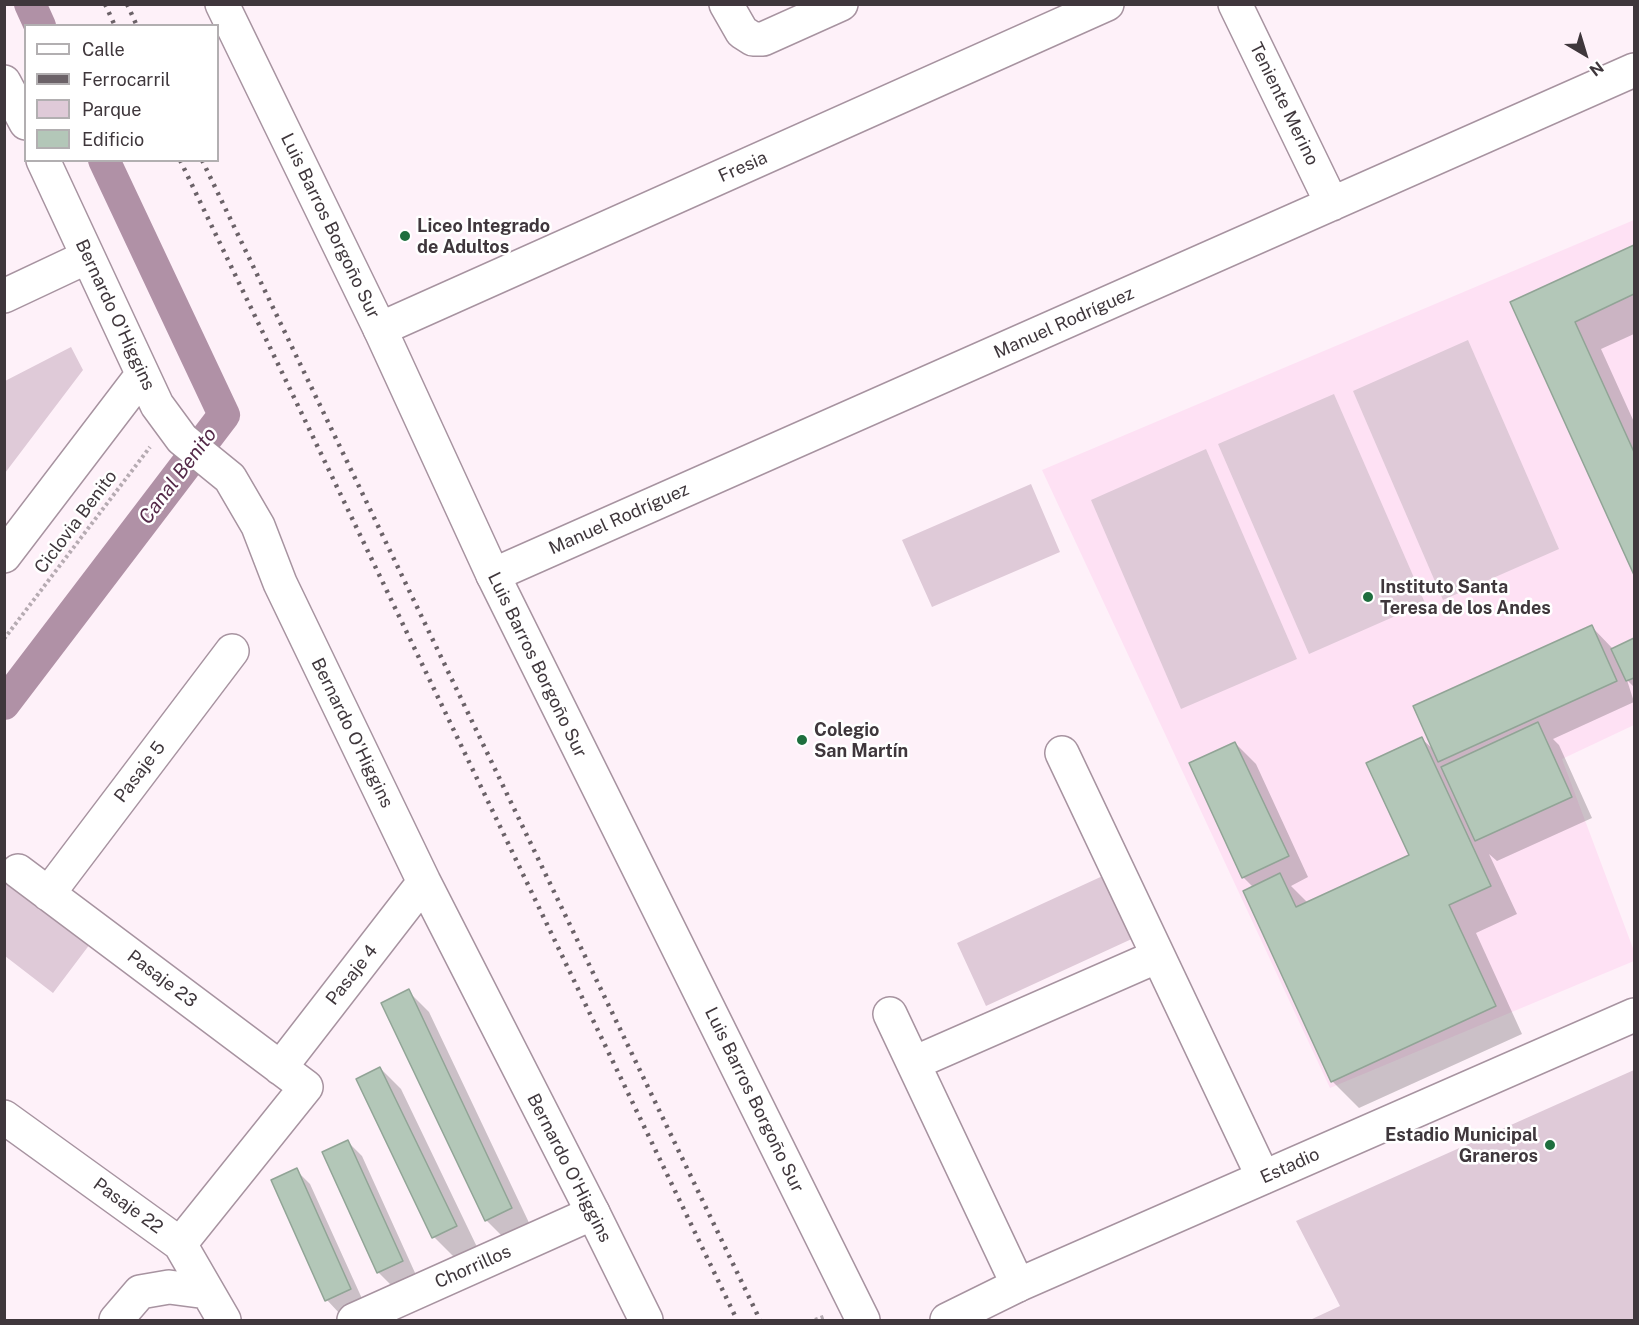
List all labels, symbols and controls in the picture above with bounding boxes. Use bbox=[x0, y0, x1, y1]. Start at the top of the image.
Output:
legend bbox=[24, 24, 219, 162]
north arrow bbox=[1555, 24, 1615, 84]
text: Calle bbox=[82, 39, 125, 60]
street label: Teniente Merino bbox=[1245, 39, 1323, 169]
text: N bbox=[1586, 57, 1607, 80]
text: Ferrocarril bbox=[82, 69, 170, 90]
text: Parque bbox=[82, 99, 142, 120]
text: Edificio bbox=[82, 129, 144, 150]
street label: Luis Barros Borgoño Sur bbox=[276, 130, 384, 322]
street label: Fresia bbox=[715, 147, 771, 187]
place label: Liceo Integrado de Adultos bbox=[417, 215, 550, 258]
marker: Liceo Integrado de Adultos bbox=[398, 229, 412, 243]
street label: Bernardo O'Higgins bbox=[71, 236, 159, 394]
street label: Manuel Rodríguez bbox=[991, 282, 1137, 364]
water label: Canal Benito bbox=[134, 423, 222, 529]
street label: Ciclovia Benito bbox=[30, 466, 122, 578]
street label: Manuel Rodríguez bbox=[546, 478, 692, 560]
street label: Luis Barros Borgoño Sur bbox=[483, 569, 591, 761]
place label: Instituto Santa Teresa de los Andes bbox=[1380, 576, 1551, 618]
marker: Instituto Santa Teresa de los Andes bbox=[1361, 590, 1375, 604]
street label: Bernardo O'Higgins bbox=[306, 655, 398, 811]
place label: Colegio San Martín bbox=[814, 719, 908, 762]
marker: Colegio San Martín bbox=[795, 733, 809, 747]
street label: Pasaje 5 bbox=[110, 737, 170, 807]
street label: Pasaje 4 bbox=[322, 940, 382, 1010]
street label: Pasaje 23 bbox=[123, 946, 201, 1012]
street label: Luis Barros Borgoño Sur bbox=[700, 1004, 808, 1196]
street label: Bernardo O'Higgins bbox=[522, 1090, 616, 1246]
place label: Estadio Municipal Graneros bbox=[1385, 1124, 1538, 1166]
marker: Estadio Municipal Graneros bbox=[1543, 1138, 1557, 1152]
street label: Estadio bbox=[1257, 1143, 1323, 1189]
street label: Pasaje 22 bbox=[89, 1173, 167, 1239]
street label: Chorrillos bbox=[432, 1241, 514, 1293]

